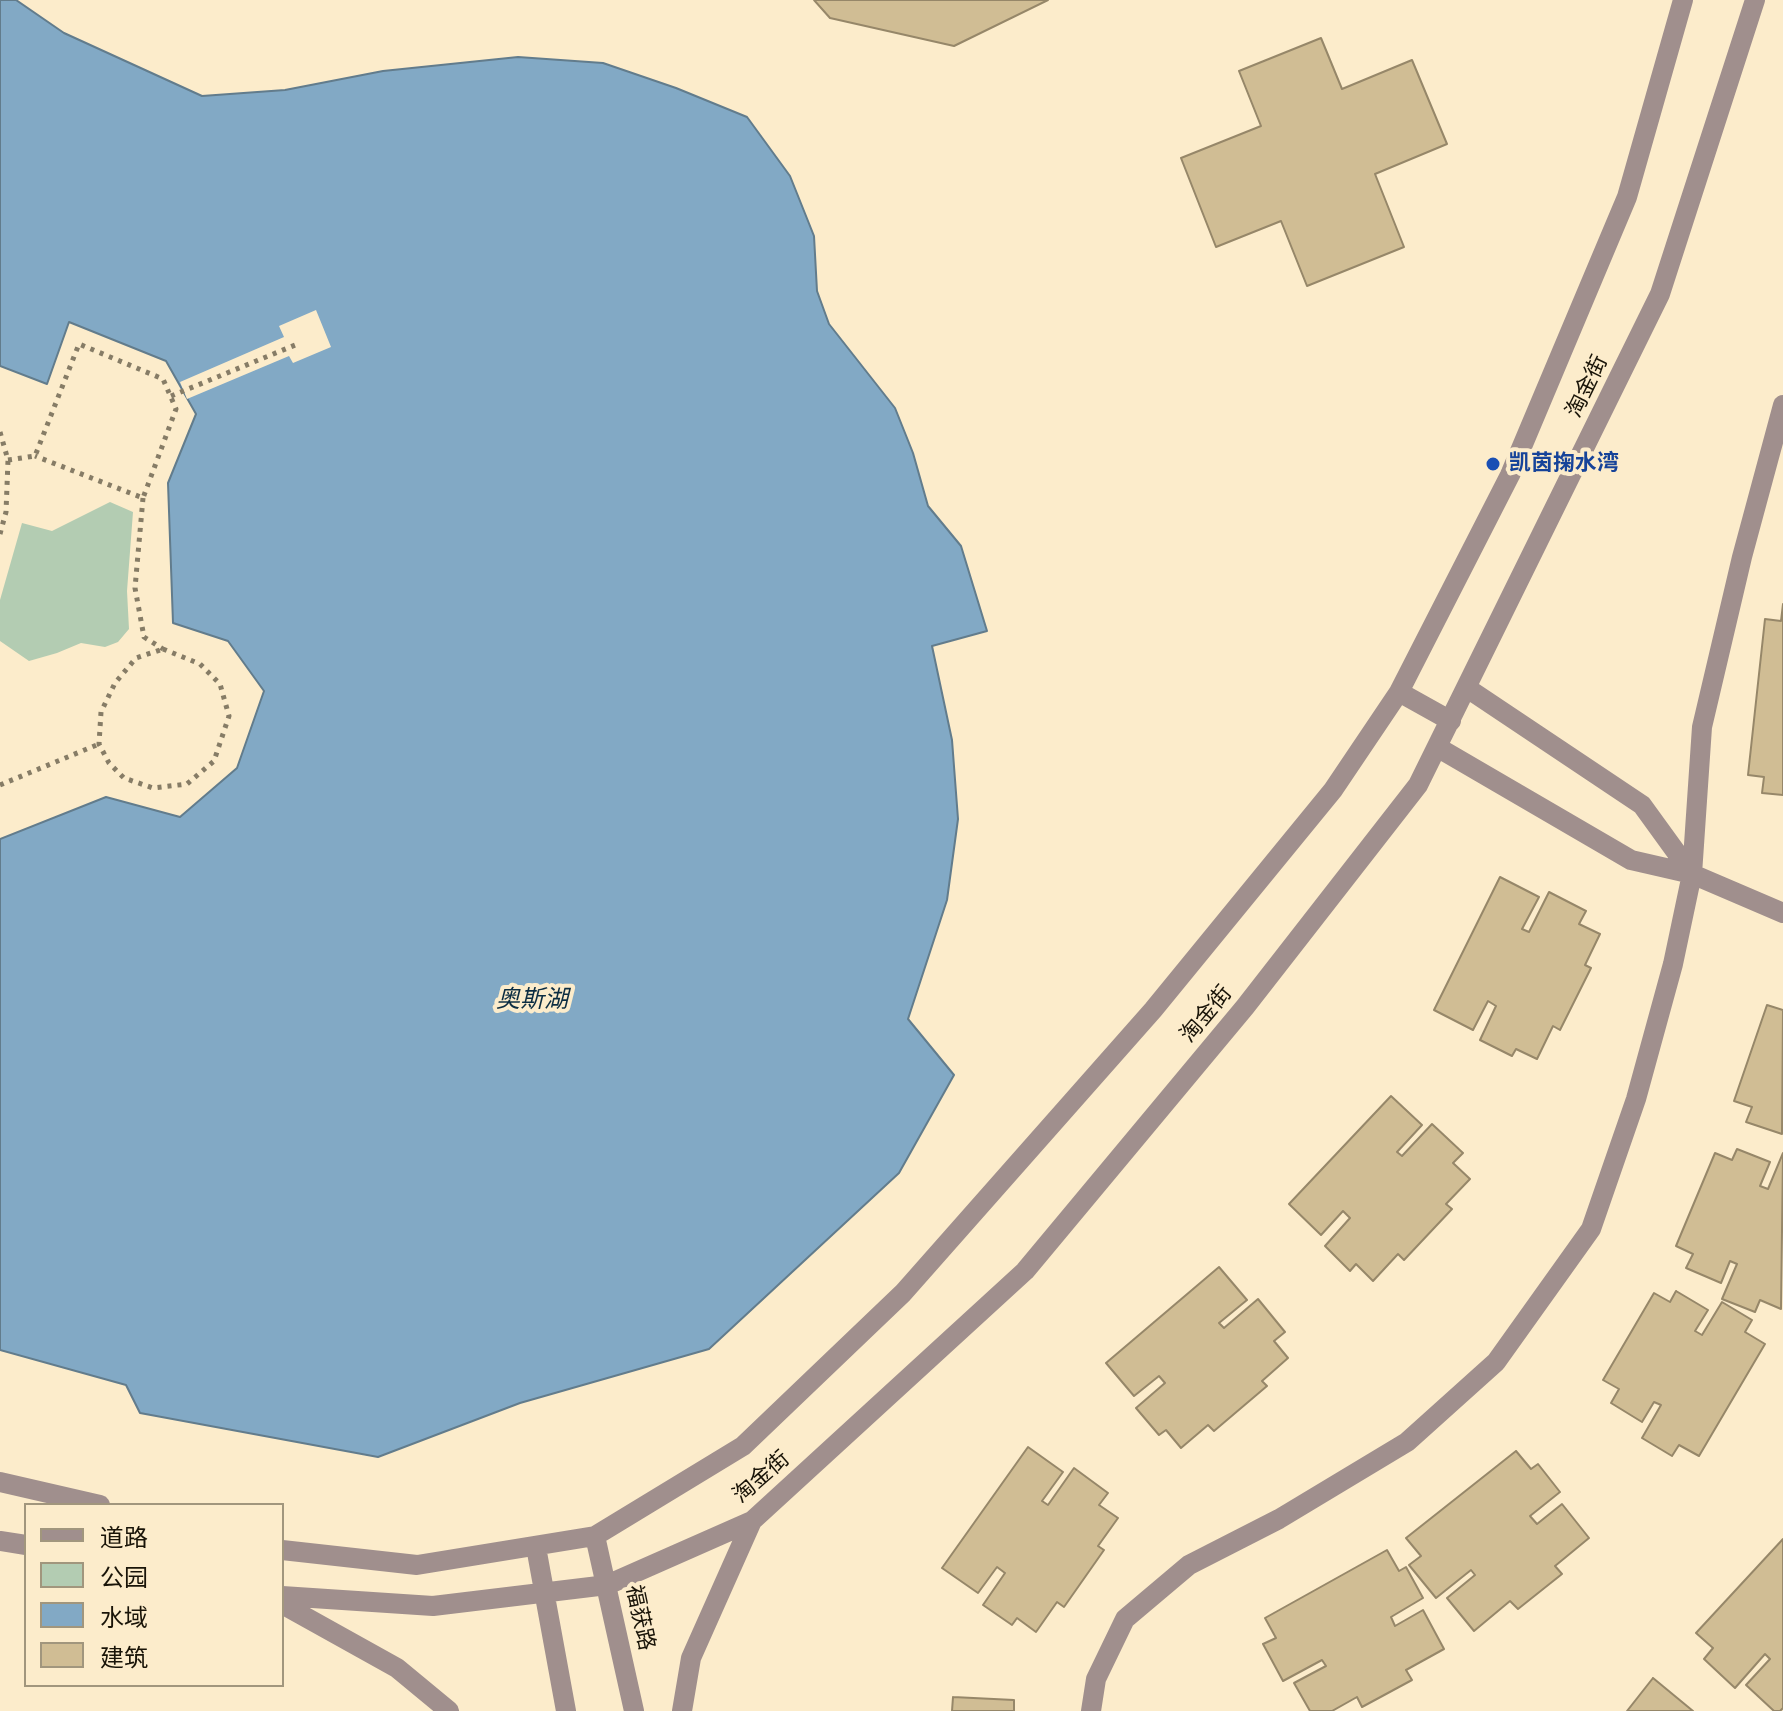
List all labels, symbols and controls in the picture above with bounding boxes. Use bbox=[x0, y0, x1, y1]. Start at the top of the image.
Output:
street label: 淘金街 bbox=[1562, 352, 1614, 422]
place label: 凯茵掬水湾 bbox=[1509, 451, 1619, 477]
marker: 凯茵掬水湾 bbox=[1484, 455, 1502, 473]
street label: 淘金街 bbox=[1176, 981, 1238, 1049]
water label: 奥斯湖 bbox=[496, 987, 568, 1015]
street label: 淘金街 bbox=[728, 1446, 796, 1510]
legend bbox=[24, 1503, 284, 1687]
text: 道路 bbox=[100, 1524, 148, 1553]
text: 公园 bbox=[100, 1564, 148, 1593]
street label: 福获路 bbox=[619, 1583, 659, 1653]
text: 水域 bbox=[100, 1604, 148, 1633]
text: 建筑 bbox=[100, 1644, 148, 1673]

